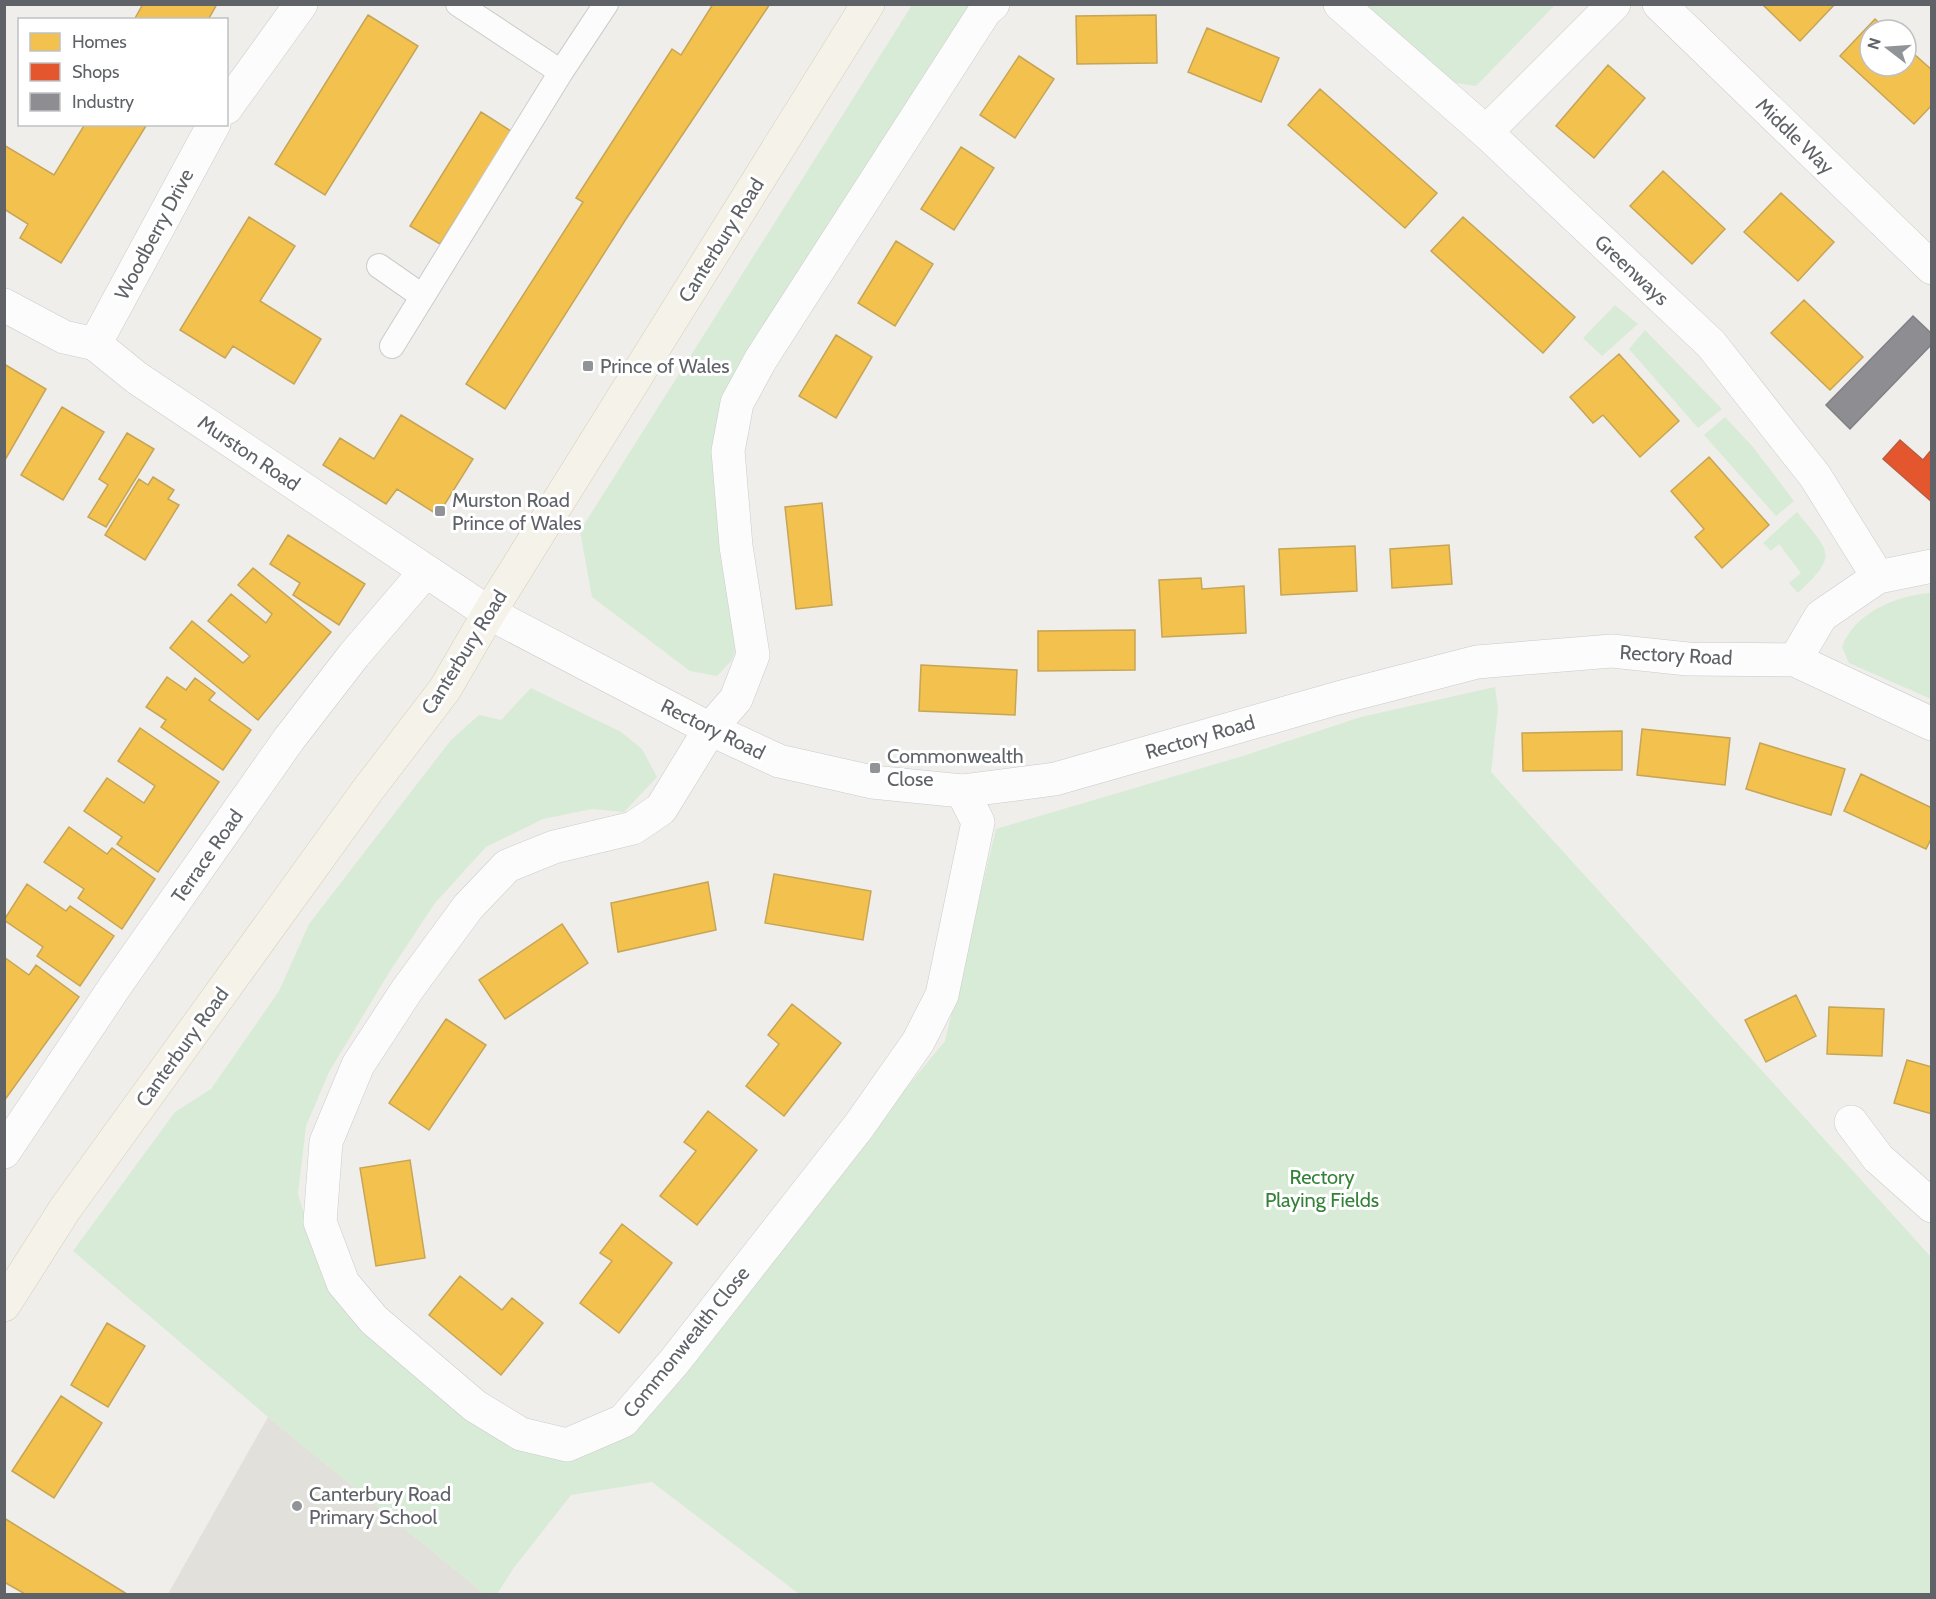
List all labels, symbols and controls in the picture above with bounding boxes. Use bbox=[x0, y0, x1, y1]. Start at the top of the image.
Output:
legend bbox=[18, 18, 228, 126]
north arrow bbox=[1858, 18, 1918, 78]
text: Homes bbox=[72, 31, 127, 53]
text: N bbox=[1863, 36, 1885, 52]
text: Shops bbox=[72, 61, 120, 83]
text: Industry bbox=[72, 91, 134, 113]
street label: Middle Way bbox=[1751, 93, 1839, 179]
street label: Woodberry Drive bbox=[109, 164, 199, 304]
street label: Canterbury Road bbox=[673, 173, 769, 307]
street label: Greenways bbox=[1590, 230, 1674, 310]
place label: Prince of Wales bbox=[600, 354, 730, 378]
marker: Prince of Wales bbox=[581, 359, 595, 373]
street label: Murston Road bbox=[193, 410, 305, 496]
place label: Murston Road Prince of Wales bbox=[452, 488, 582, 535]
marker: Murston Road Prince of Wales bbox=[433, 504, 447, 518]
street label: Canterbury Road bbox=[416, 585, 512, 719]
street label: Rectory Road bbox=[1619, 640, 1733, 670]
street label: Rectory Road bbox=[657, 693, 769, 765]
street label: Rectory Road bbox=[1142, 710, 1258, 764]
place label: Commonwealth Close bbox=[887, 744, 1024, 791]
marker: Commonwealth Close bbox=[868, 761, 882, 775]
street label: Terrace Road bbox=[166, 805, 248, 907]
street label: Canterbury Road bbox=[131, 982, 233, 1112]
park label: Rectory Playing Fields bbox=[1265, 1165, 1379, 1212]
street label: Commonwealth Close bbox=[618, 1262, 754, 1422]
place label: Canterbury Road Primary School bbox=[309, 1482, 451, 1529]
marker: Canterbury Road Primary School bbox=[290, 1499, 304, 1513]

